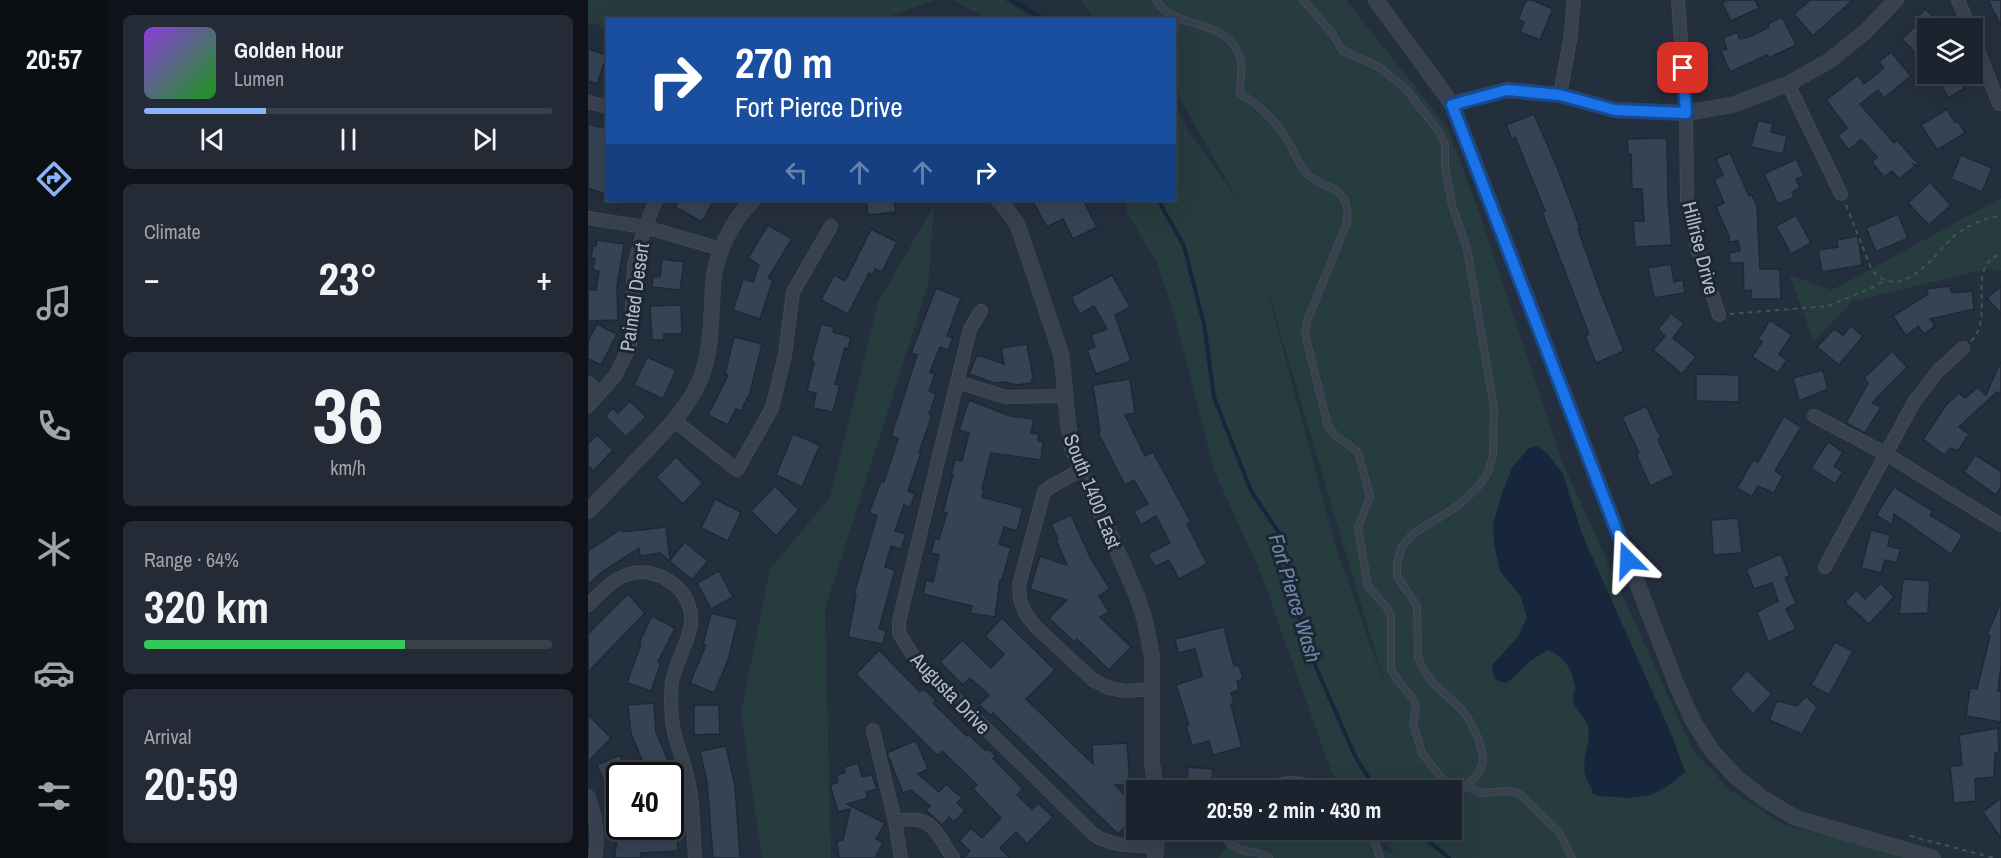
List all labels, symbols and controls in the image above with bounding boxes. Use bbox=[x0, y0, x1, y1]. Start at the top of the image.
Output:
map controls bbox=[1917, 18, 1983, 84]
button: layers bbox=[1917, 18, 1983, 84]
text: Golden Hour bbox=[234, 35, 343, 65]
text: 270 m bbox=[735, 35, 833, 91]
text: 20:57 bbox=[26, 41, 82, 77]
icon: right bbox=[636, 42, 714, 120]
pin bbox=[1657, 42, 1708, 93]
icon: arrive bbox=[1666, 51, 1699, 84]
text: Lumen bbox=[234, 65, 284, 92]
text: Fort Pierce Drive bbox=[735, 89, 902, 125]
icon: previous bbox=[196, 123, 229, 156]
icon: pause bbox=[332, 123, 365, 156]
icon: next bbox=[468, 123, 501, 156]
icon: left bbox=[780, 156, 813, 189]
icon: ahead bbox=[843, 156, 876, 189]
icon: ahead bbox=[906, 156, 939, 189]
icon: right bbox=[969, 156, 1002, 189]
icon: directions bbox=[33, 158, 75, 200]
street label: Hillrise Drive bbox=[1676, 199, 1726, 297]
text: Climate bbox=[144, 218, 201, 245]
street label: Painted Desert bbox=[613, 241, 655, 353]
text: 23° bbox=[318, 248, 378, 309]
text: − bbox=[144, 256, 160, 300]
text: + bbox=[536, 256, 552, 300]
icon: music bbox=[33, 282, 75, 324]
text: 36 bbox=[312, 362, 384, 467]
icon: phone bbox=[33, 405, 75, 447]
street label: South 1400 East bbox=[1058, 430, 1128, 553]
text: km/h bbox=[330, 454, 366, 481]
icon: climate bbox=[33, 528, 75, 570]
position arrow bbox=[1596, 528, 1660, 592]
water label: Fort Pierce Wash bbox=[1262, 530, 1328, 666]
text: Range · 64% bbox=[144, 546, 239, 573]
text: 320 km bbox=[144, 576, 269, 637]
street label: Augusta Drive bbox=[904, 646, 997, 740]
icon: car bbox=[33, 652, 75, 694]
text: Arrival bbox=[144, 723, 191, 750]
text: 20:59 bbox=[144, 753, 238, 814]
speed limit sign: 40 bbox=[606, 762, 684, 840]
icon: filters bbox=[33, 775, 75, 817]
text: 20:59 · 2 min · 430 m bbox=[1207, 795, 1381, 825]

